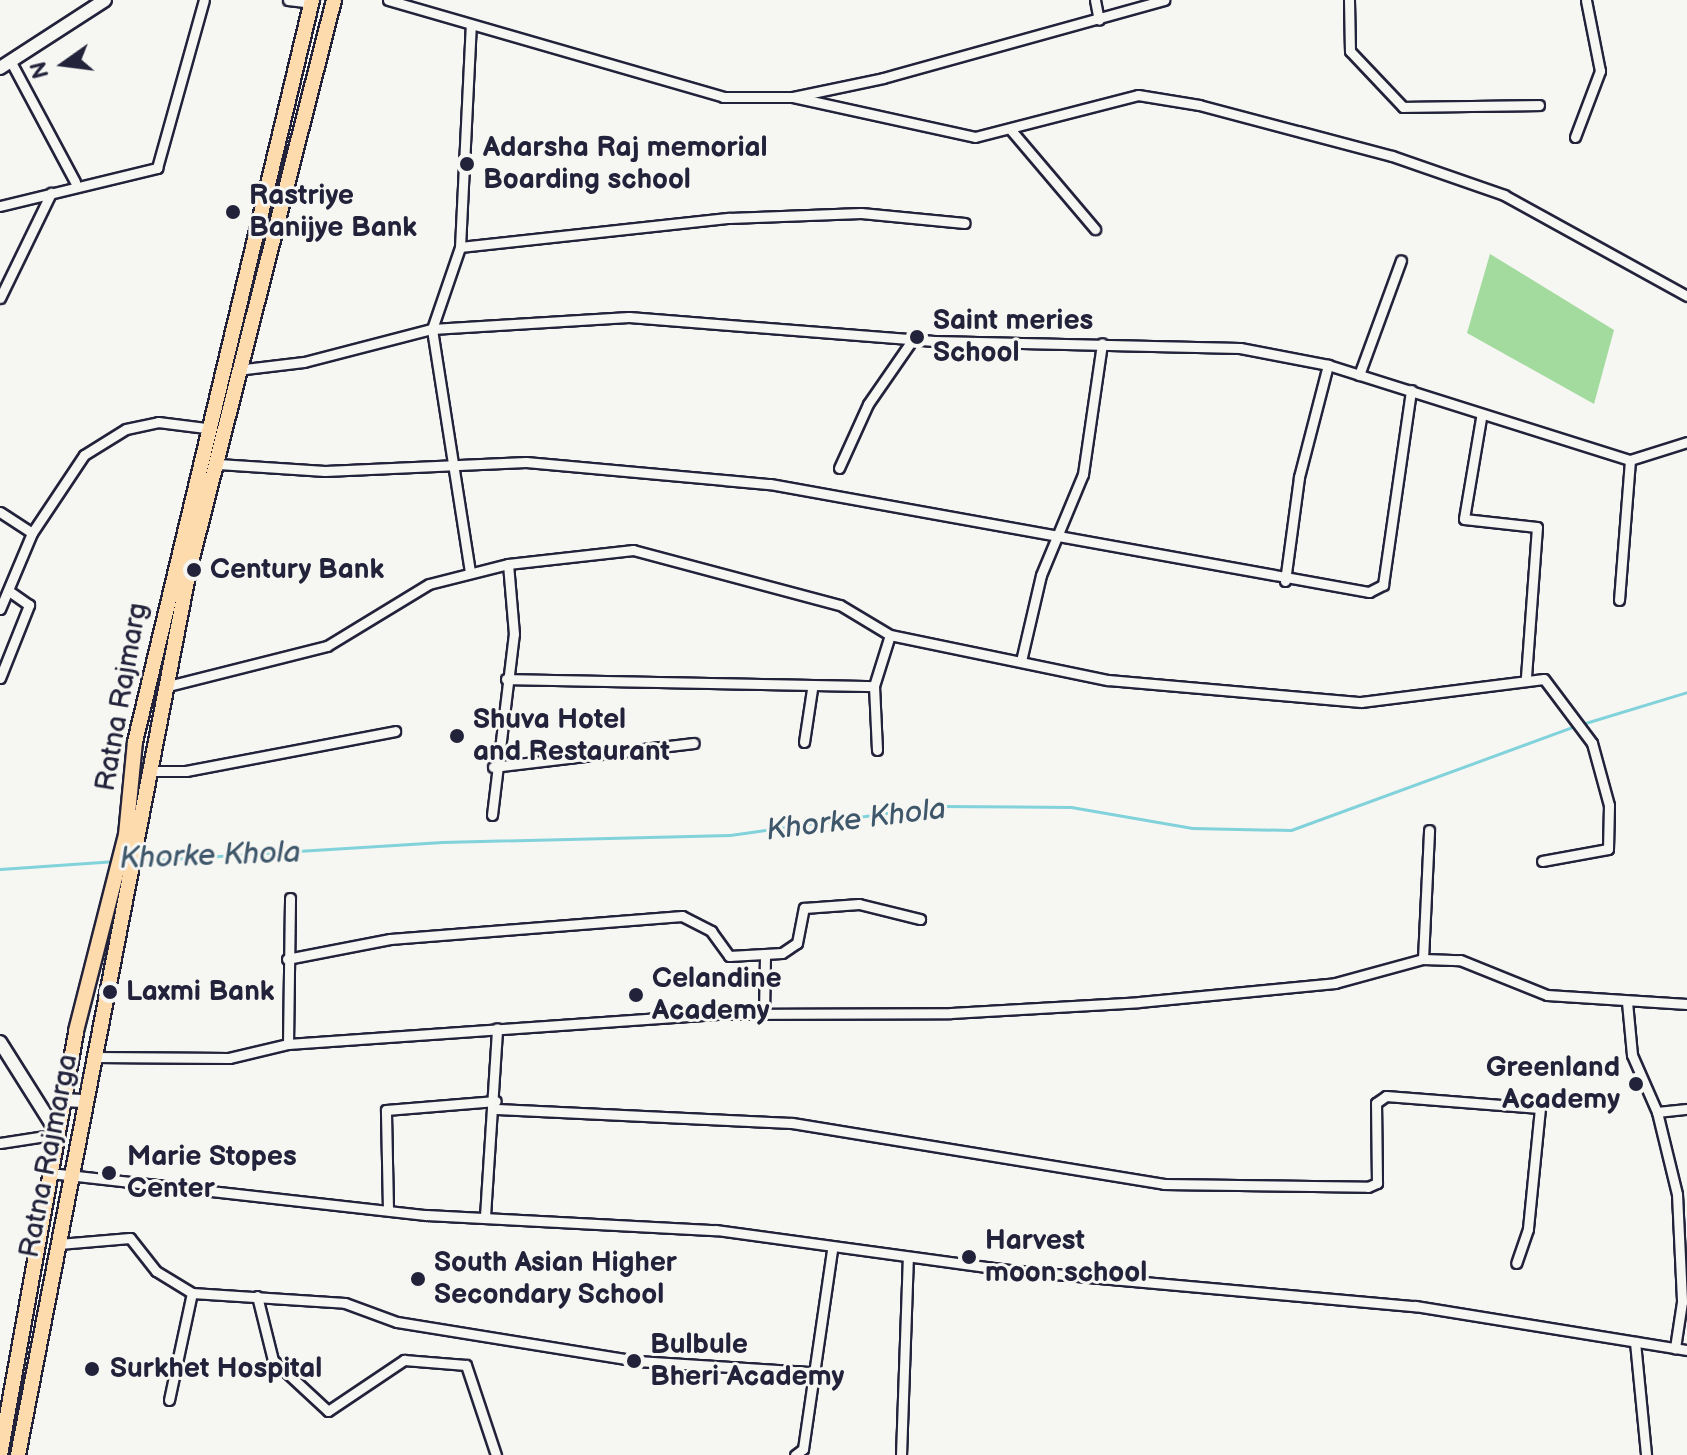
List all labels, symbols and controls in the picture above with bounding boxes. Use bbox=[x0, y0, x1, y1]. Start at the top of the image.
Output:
north arrow bbox=[24, 24, 104, 104]
text: N bbox=[25, 59, 55, 81]
place label: Adarsha Raj memorial Boarding school bbox=[483, 131, 768, 197]
marker: Adarsha Raj memorial Boarding school bbox=[458, 155, 476, 173]
place label: Rastriye Banijye Bank bbox=[249, 179, 417, 245]
marker: Rastriye Banijye Bank bbox=[224, 203, 242, 221]
place label: Saint meries School bbox=[933, 304, 1093, 370]
marker: Saint meries School bbox=[908, 328, 926, 346]
place label: Century Bank bbox=[210, 553, 385, 587]
marker: Century Bank bbox=[185, 561, 203, 579]
street label: Ratna Rajmarg bbox=[89, 600, 155, 794]
place label: Shuva Hotel and Restaurant bbox=[473, 703, 670, 769]
marker: Shuva Hotel and Restaurant bbox=[448, 727, 466, 745]
water label: Khorke Khola bbox=[764, 791, 948, 849]
water label: Khorke Khola bbox=[119, 835, 301, 877]
place label: Celandine Academy bbox=[652, 962, 782, 1028]
place label: Laxmi Bank bbox=[126, 975, 274, 1009]
marker: Laxmi Bank bbox=[101, 983, 119, 1001]
marker: Celandine Academy bbox=[627, 986, 645, 1004]
street label: Ratna Rajmarga bbox=[13, 1051, 85, 1261]
place label: Greenland Academy bbox=[1486, 1051, 1620, 1117]
marker: Greenland Academy bbox=[1627, 1075, 1645, 1093]
place label: Marie Stopes Center bbox=[127, 1140, 297, 1206]
marker: Marie Stopes Center bbox=[98, 1162, 120, 1184]
place label: Harvest moon school bbox=[985, 1224, 1147, 1290]
place label: South Asian Higher Secondary School bbox=[434, 1246, 677, 1312]
marker: Harvest moon school bbox=[960, 1248, 978, 1266]
marker: South Asian Higher Secondary School bbox=[409, 1270, 427, 1288]
place label: Bulbule Bheri Academy bbox=[650, 1328, 844, 1394]
place label: Surkhet Hospital bbox=[110, 1352, 322, 1386]
marker: Bulbule Bheri Academy bbox=[625, 1352, 643, 1370]
marker: Surkhet Hospital bbox=[81, 1358, 103, 1380]

